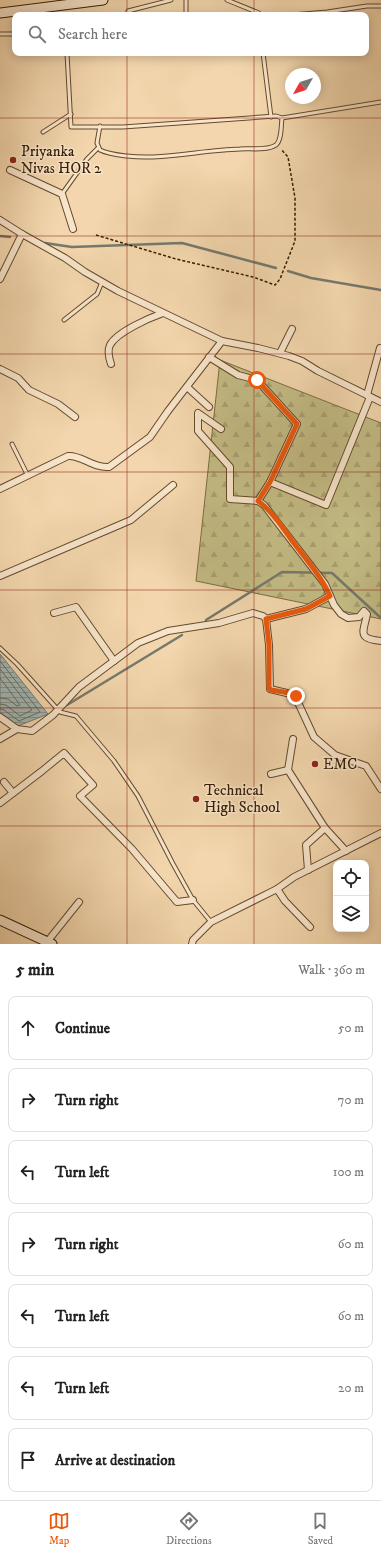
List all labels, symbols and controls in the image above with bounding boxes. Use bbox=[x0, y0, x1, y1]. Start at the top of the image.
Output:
search box bbox=[12, 12, 369, 56]
icon: search bbox=[26, 23, 48, 45]
text: Search here bbox=[58, 25, 127, 44]
north arrow bbox=[285, 68, 321, 104]
place label: Priyanka Nivas HOR 2 bbox=[21, 142, 102, 178]
marker: Priyanka Nivas HOR 2 bbox=[8, 155, 18, 165]
route start bbox=[248, 371, 266, 389]
route end bbox=[287, 687, 305, 705]
place label: EMC bbox=[323, 755, 357, 774]
marker: EMC bbox=[310, 759, 320, 769]
place label: Technical High School bbox=[204, 781, 281, 817]
marker: Technical High School bbox=[191, 794, 201, 804]
map controls bbox=[333, 860, 369, 932]
button: locate bbox=[333, 860, 369, 896]
button: layers bbox=[333, 896, 369, 932]
text: 5 min bbox=[16, 959, 54, 981]
text: Walk · 360 m bbox=[298, 962, 365, 978]
icon: ahead bbox=[17, 1017, 39, 1039]
text: Continue bbox=[55, 1019, 110, 1038]
text: 50 m bbox=[338, 1020, 364, 1036]
icon: right bbox=[17, 1089, 39, 1111]
text: Turn right bbox=[55, 1091, 118, 1110]
text: 70 m bbox=[338, 1092, 364, 1108]
icon: left bbox=[17, 1161, 39, 1183]
text: Turn left bbox=[55, 1163, 109, 1182]
text: 100 m bbox=[333, 1164, 364, 1180]
icon: right bbox=[17, 1233, 39, 1255]
text: Turn right bbox=[55, 1235, 118, 1254]
text: 60 m bbox=[338, 1236, 364, 1252]
icon: left bbox=[17, 1305, 39, 1327]
text: Turn left bbox=[55, 1307, 109, 1326]
text: 60 m bbox=[338, 1308, 364, 1324]
icon: left bbox=[17, 1377, 39, 1399]
text: Turn left bbox=[55, 1379, 109, 1398]
text: 20 m bbox=[338, 1380, 364, 1396]
icon: arrive bbox=[17, 1449, 39, 1471]
text: Arrive at destination bbox=[55, 1451, 175, 1470]
tab: Map bbox=[48, 1510, 70, 1548]
tab: Directions bbox=[166, 1510, 212, 1548]
tab: Saved bbox=[308, 1510, 333, 1548]

